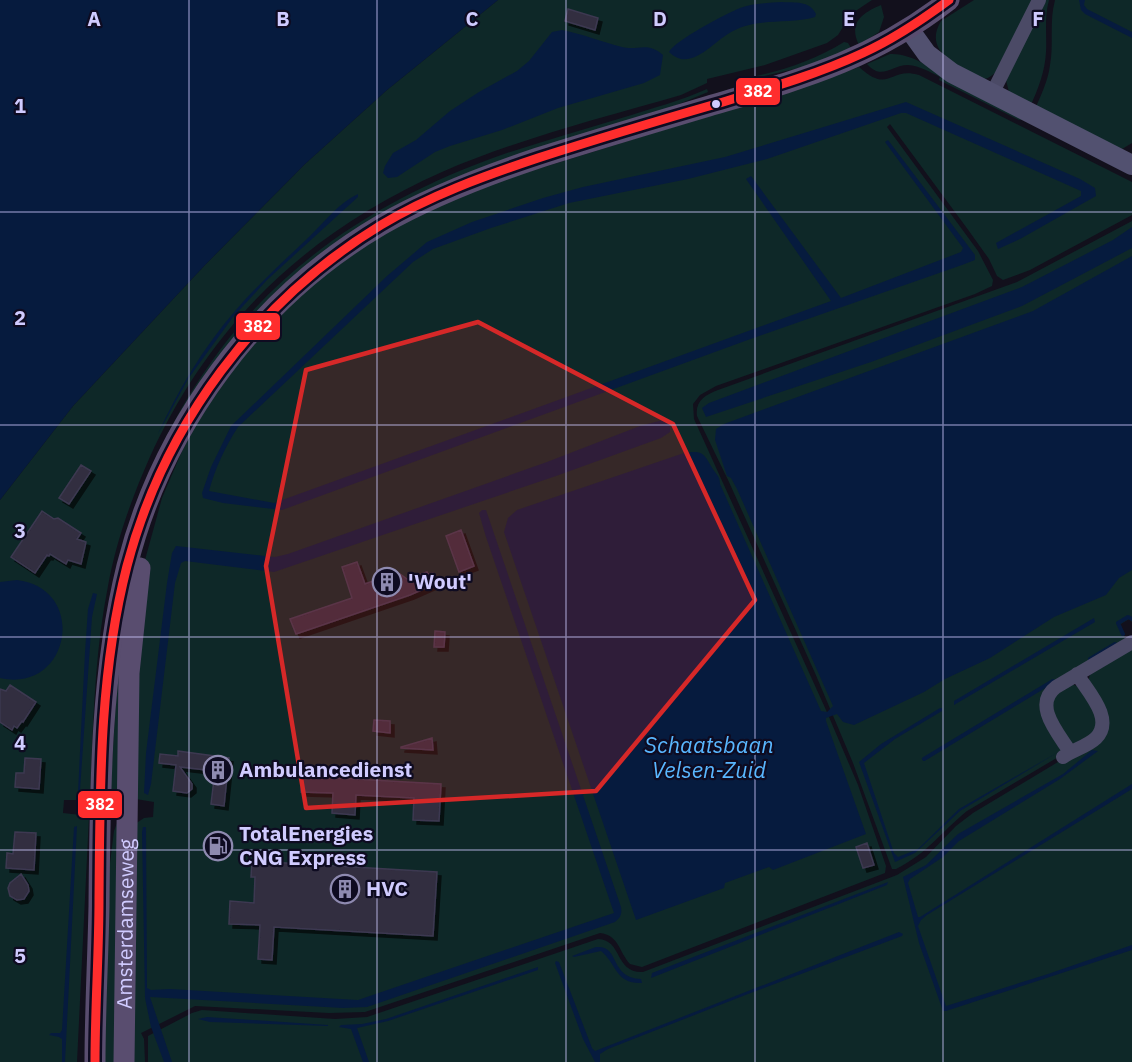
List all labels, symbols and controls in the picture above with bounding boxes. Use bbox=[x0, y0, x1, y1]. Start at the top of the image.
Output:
text: A bbox=[87, 5, 101, 32]
text: B bbox=[276, 5, 290, 32]
text: C bbox=[465, 5, 479, 32]
text: D bbox=[653, 5, 667, 32]
text: E bbox=[843, 5, 855, 32]
text: F bbox=[1032, 5, 1044, 32]
line badge: 382 bbox=[735, 77, 781, 106]
text: 382 bbox=[744, 81, 772, 101]
text: 1 bbox=[14, 92, 26, 119]
unlabelled marker bbox=[710, 98, 722, 110]
text: 2 bbox=[14, 304, 26, 331]
line badge: 382 bbox=[235, 312, 281, 341]
text: 382 bbox=[244, 316, 272, 336]
text: 3 bbox=[14, 517, 26, 544]
building icon: 'Wout' bbox=[371, 566, 403, 598]
place label: 'Wout' bbox=[408, 567, 472, 595]
text: 4 bbox=[14, 729, 26, 756]
water label: Schaatsbaan Velsen-Zuid bbox=[644, 730, 774, 784]
building icon: Ambulancedienst bbox=[202, 754, 234, 786]
place label: Ambulancedienst bbox=[239, 755, 412, 783]
line badge: 382 bbox=[77, 790, 123, 819]
text: 382 bbox=[86, 794, 114, 814]
place label: TotalEnergies CNG Express bbox=[239, 819, 373, 871]
fuel station icon: TotalEnergies CNG Express bbox=[202, 830, 234, 862]
street label: Amsterdamseweg bbox=[110, 839, 140, 1009]
building icon: HVC bbox=[329, 873, 361, 905]
place label: HVC bbox=[366, 874, 408, 902]
text: 5 bbox=[14, 942, 26, 969]

